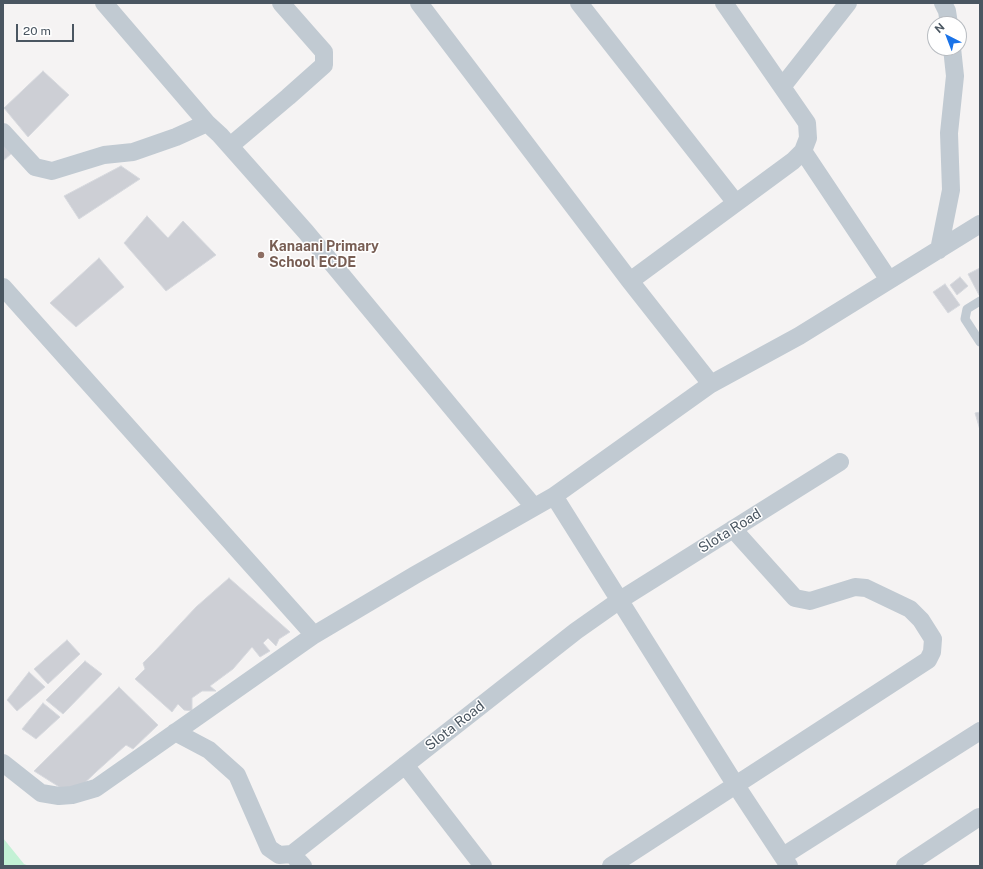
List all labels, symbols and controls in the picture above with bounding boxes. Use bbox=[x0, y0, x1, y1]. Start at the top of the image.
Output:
scale bar bbox=[18, 16, 76, 42]
north arrow bbox=[927, 16, 967, 56]
text: N bbox=[932, 20, 947, 35]
text: 20 m bbox=[23, 24, 51, 38]
place label: Kanaani Primary School ECDE bbox=[269, 239, 379, 272]
marker: Kanaani Primary School ECDE bbox=[256, 250, 266, 260]
street label: Slota Road bbox=[696, 505, 764, 557]
street label: Slota Road bbox=[422, 698, 488, 754]

